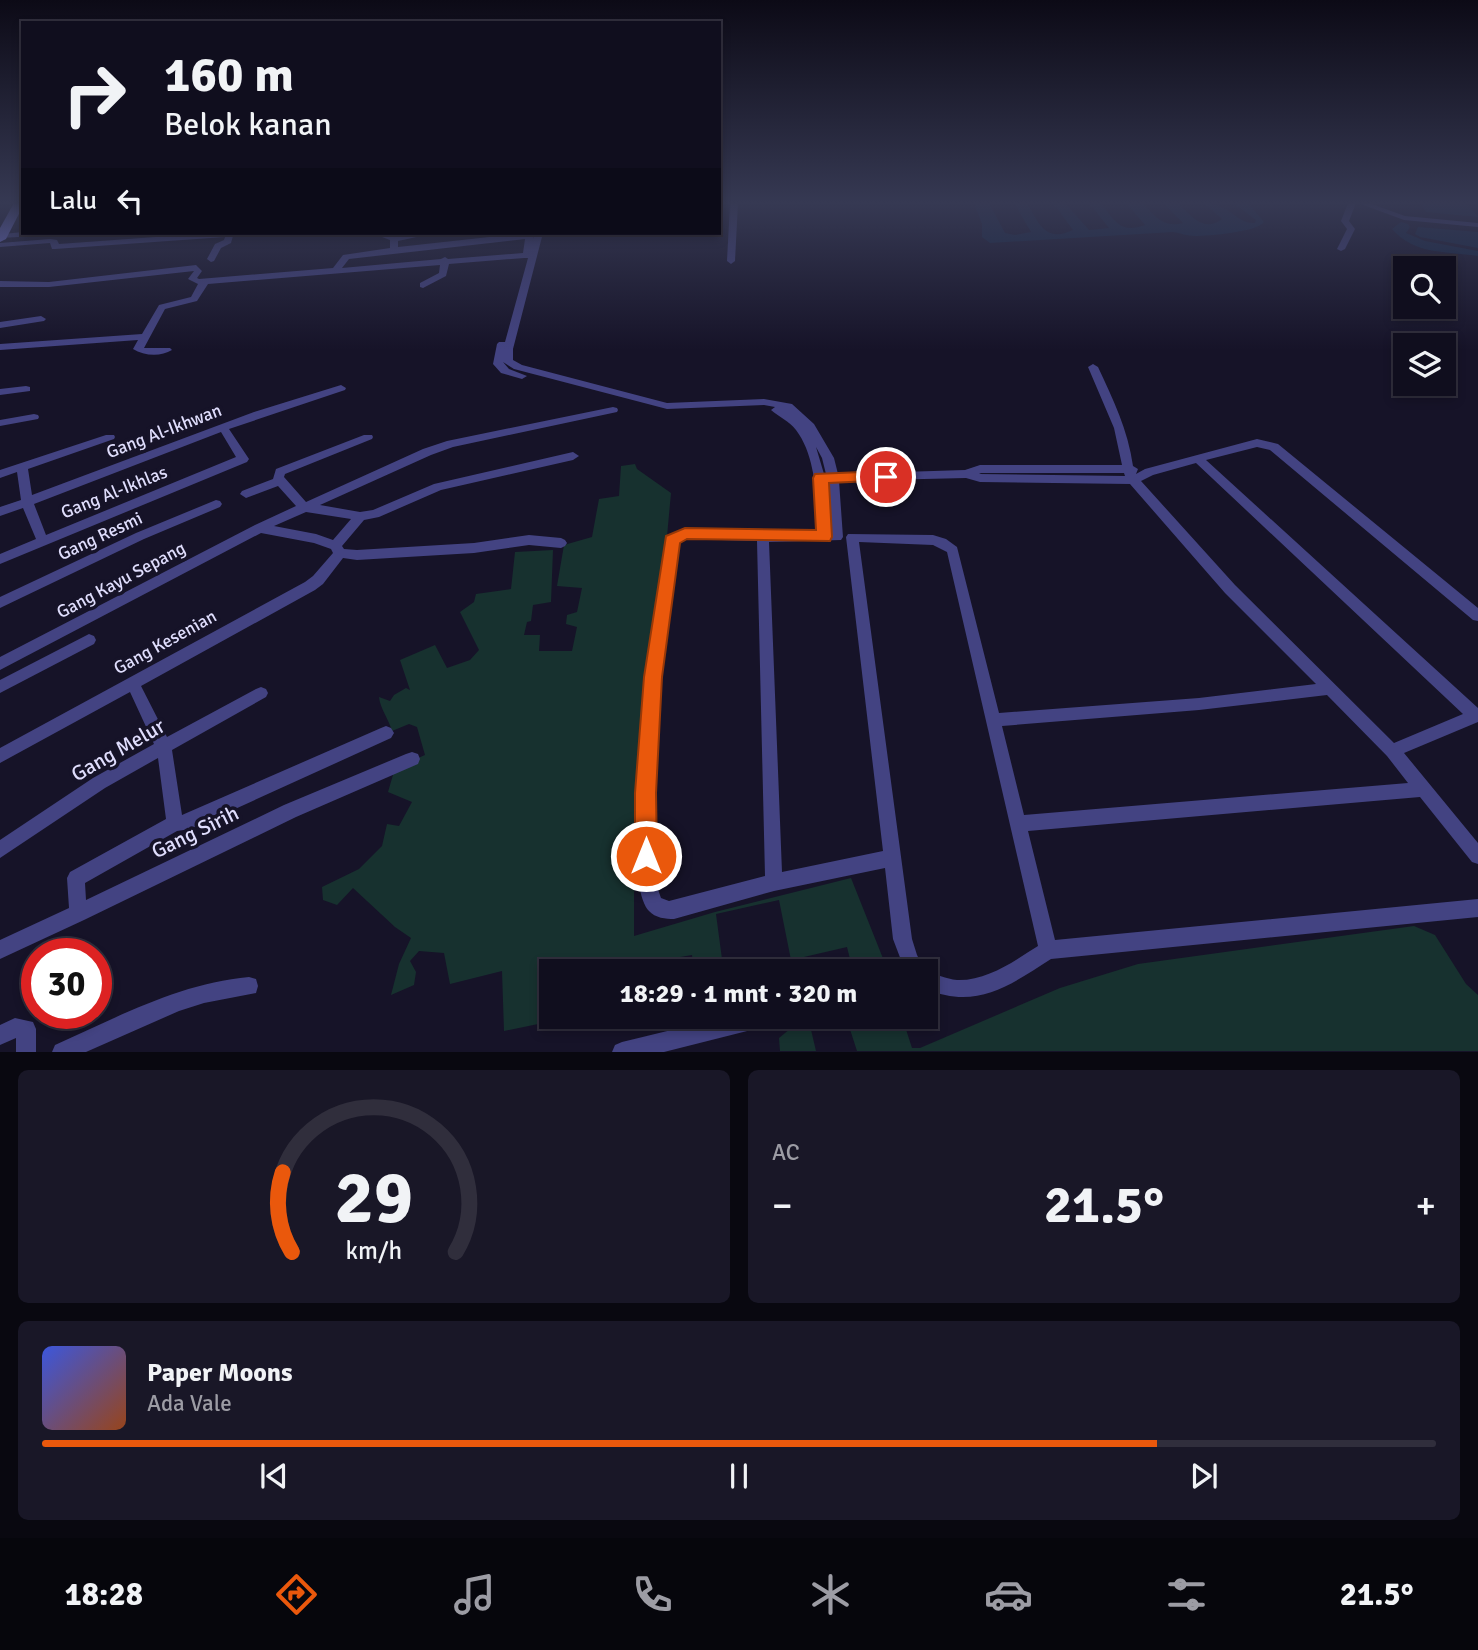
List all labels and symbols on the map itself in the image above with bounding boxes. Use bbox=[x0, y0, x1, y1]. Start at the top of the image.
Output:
street label: Gang Al-Ikhwan bbox=[103, 399, 225, 463]
pin bbox=[856, 447, 916, 507]
street label: Gang Al-Ikhlas bbox=[58, 461, 170, 523]
street label: Gang Resmi bbox=[54, 507, 146, 565]
street label: Gang Kayu Sepang bbox=[53, 537, 189, 623]
street label: Gang Kesenian bbox=[110, 605, 220, 679]
street label: Gang Melur bbox=[66, 713, 170, 787]
street label: Gang Sirih bbox=[147, 800, 243, 864]
position arrow bbox=[609, 819, 683, 893]
speed limit sign: 30 bbox=[21, 938, 112, 1029]

